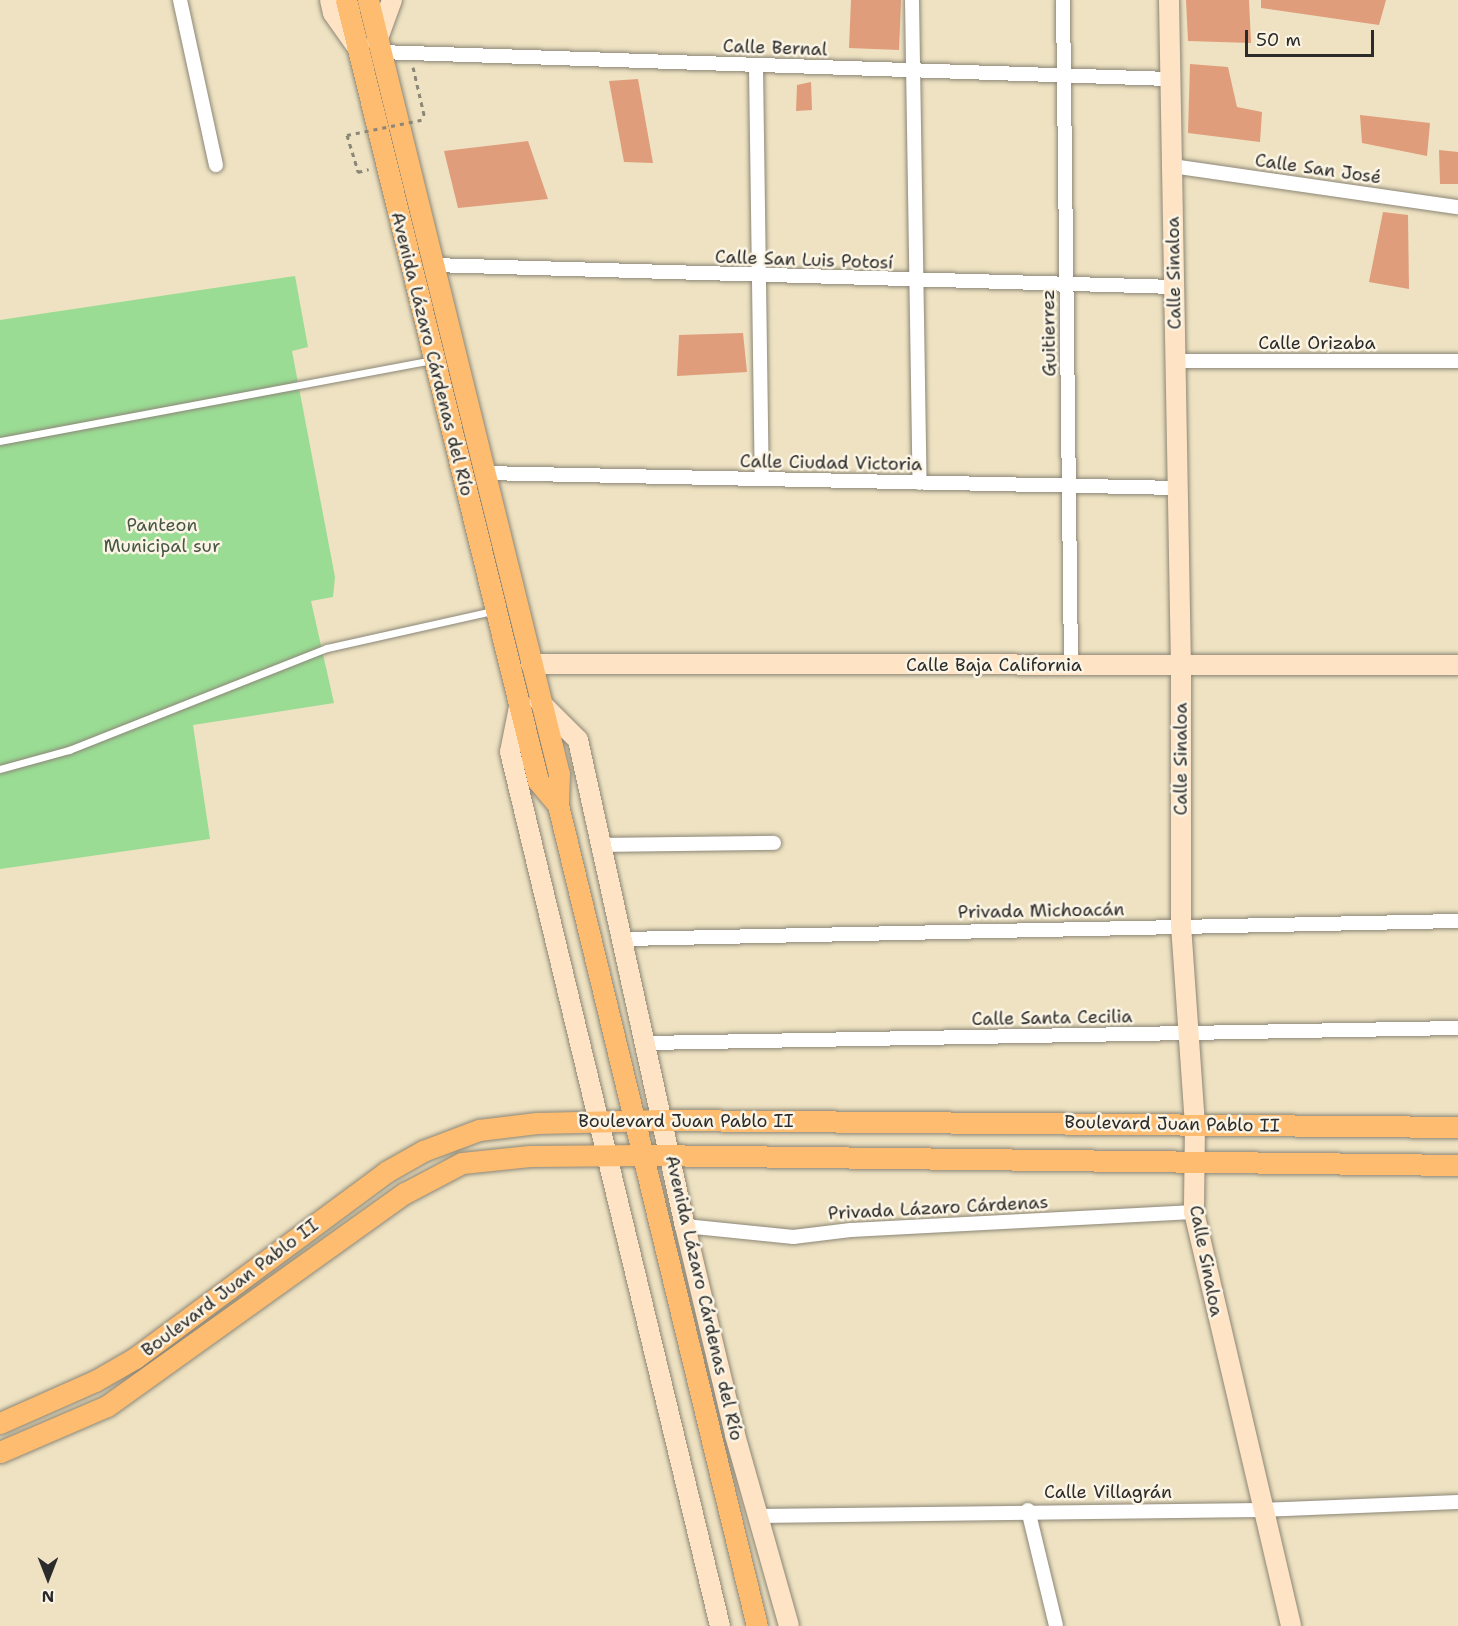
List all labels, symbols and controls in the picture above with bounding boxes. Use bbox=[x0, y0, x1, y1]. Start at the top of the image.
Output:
scale bar bbox=[1248, 18, 1377, 56]
text: 50 m bbox=[1256, 28, 1301, 52]
street label: Calle Bernal bbox=[722, 35, 828, 61]
street label: Calle San José bbox=[1254, 149, 1382, 189]
street label: Avenida Lázaro Cárdenas del Río bbox=[386, 210, 478, 498]
street label: Calle Sinaloa bbox=[1162, 216, 1186, 330]
street label: Calle San Luis Potosí bbox=[714, 246, 894, 274]
street label: Guitierrez bbox=[1037, 289, 1061, 377]
street label: Calle Orizaba bbox=[1258, 332, 1376, 354]
street label: Calle Ciudad Victoria bbox=[740, 451, 922, 475]
park label: Panteon Municipal sur bbox=[104, 515, 220, 558]
street label: Calle Baja California bbox=[906, 654, 1082, 676]
street label: Calle Sinaloa bbox=[1170, 703, 1192, 815]
street label: Privada Michoacán bbox=[957, 899, 1125, 923]
street label: Calle Santa Cecilia bbox=[971, 1006, 1133, 1030]
street label: Boulevard Juan Pablo II bbox=[578, 1110, 794, 1132]
street label: Boulevard Juan Pablo II bbox=[1064, 1111, 1280, 1137]
street label: Avenida Lázaro Cárdenas del Río bbox=[661, 1153, 747, 1443]
street label: Privada Lázaro Cárdenas bbox=[827, 1191, 1049, 1225]
street label: Calle Sinaloa bbox=[1185, 1203, 1227, 1319]
street label: Boulevard Juan Pablo II bbox=[138, 1215, 322, 1361]
street label: Calle Villagrán bbox=[1044, 1481, 1172, 1503]
north arrow bbox=[18, 1548, 78, 1608]
text: N bbox=[42, 1586, 54, 1607]

